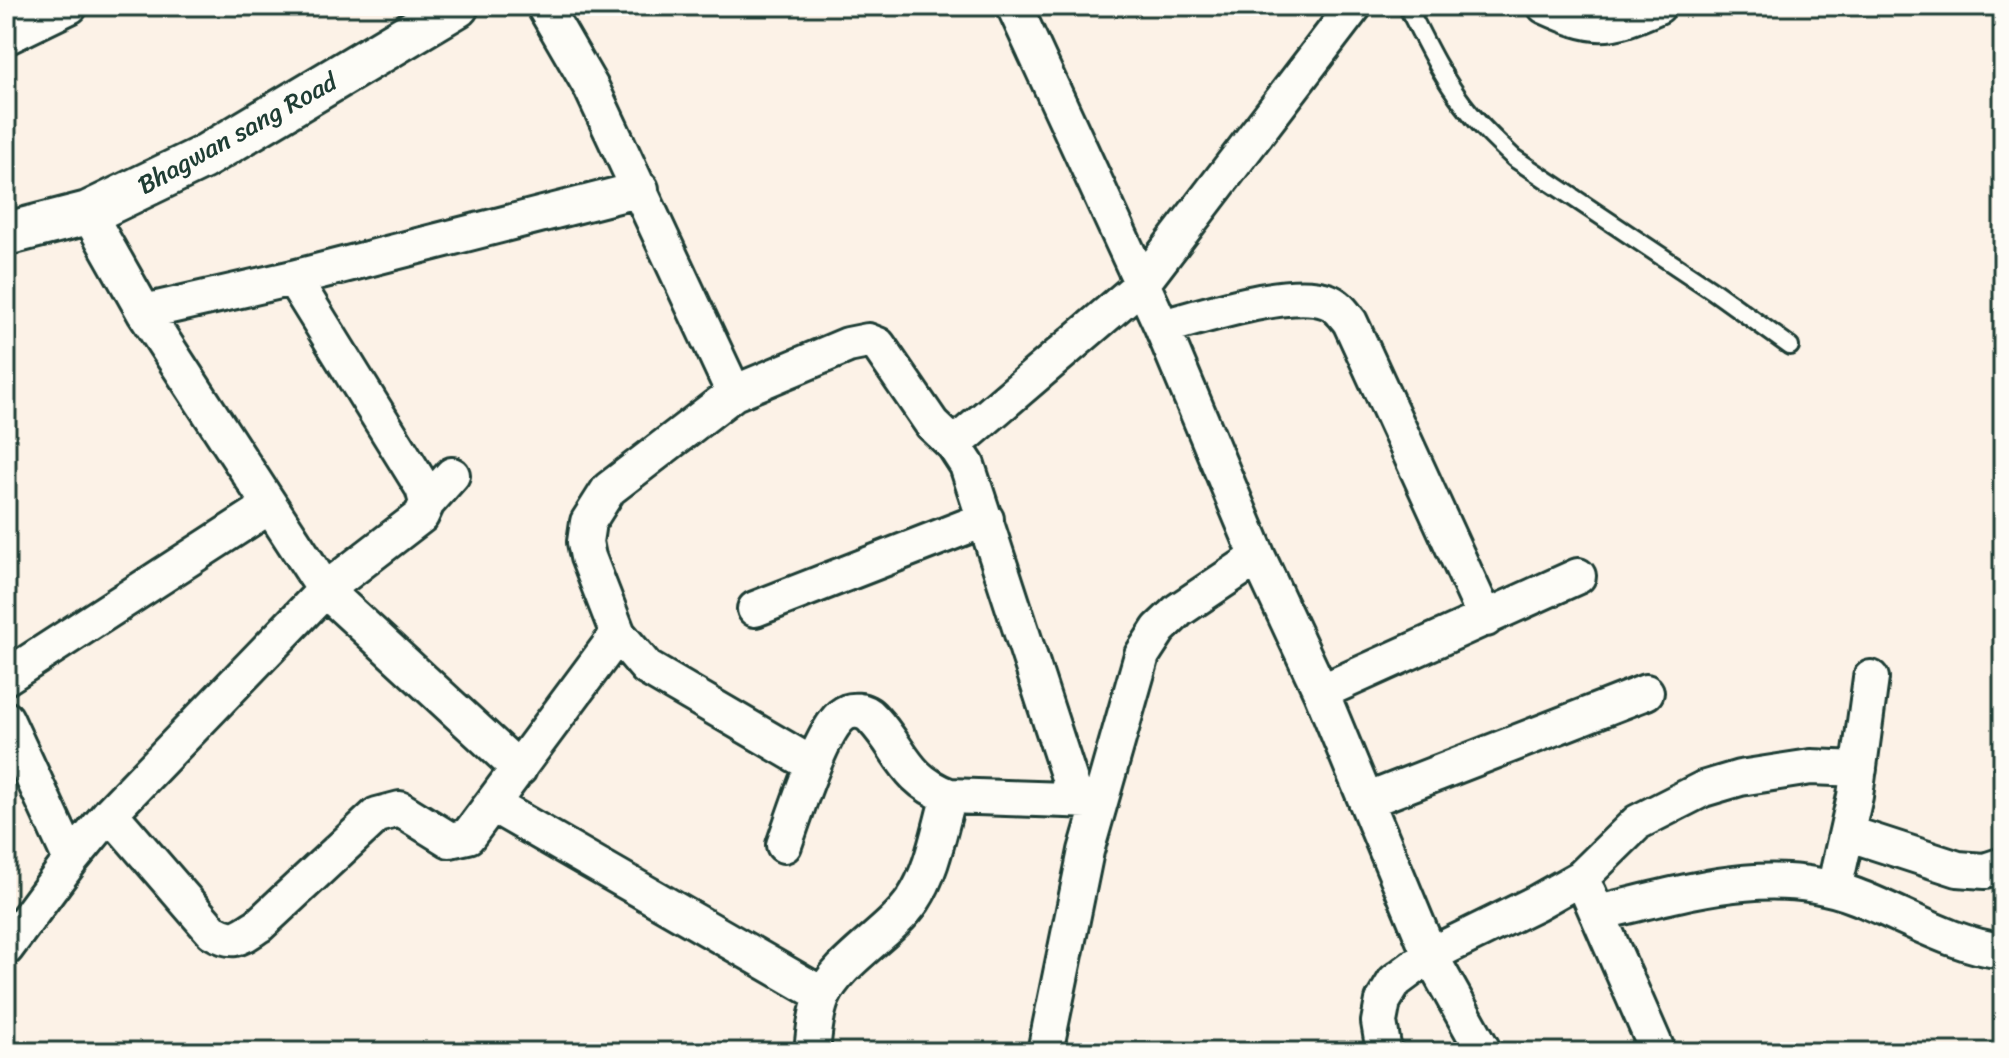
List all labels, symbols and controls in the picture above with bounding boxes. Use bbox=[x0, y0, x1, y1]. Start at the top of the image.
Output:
street label: Bhagwan sang Road bbox=[128, 58, 348, 207]

